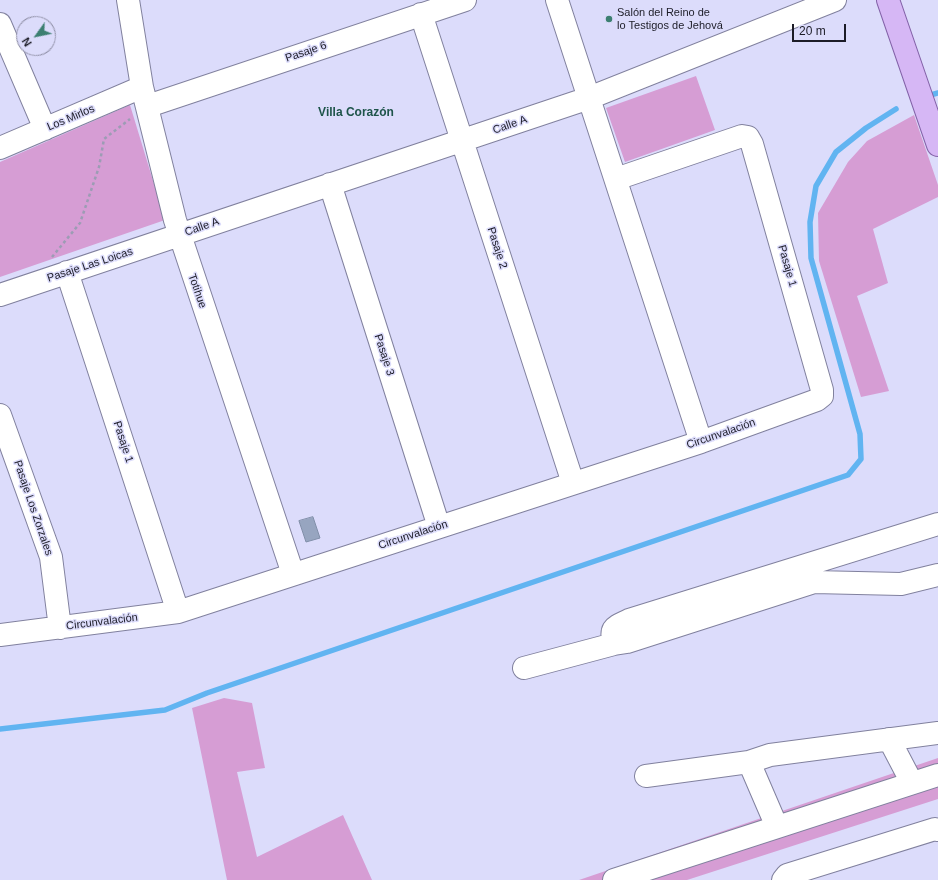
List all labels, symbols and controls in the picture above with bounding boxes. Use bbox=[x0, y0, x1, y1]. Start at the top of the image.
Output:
place label: Salón del Reino de lo Testigos de Jehová bbox=[617, 6, 723, 32]
marker: Salón del Reino de lo Testigos de Jehová bbox=[604, 14, 614, 24]
north arrow bbox=[16, 16, 56, 56]
scale bar bbox=[794, 16, 848, 42]
text: 20 m bbox=[799, 24, 826, 38]
text: N bbox=[20, 35, 34, 49]
street label: Pasaje 6 bbox=[284, 39, 328, 65]
street label: Los Mirlos bbox=[45, 102, 97, 134]
district label: Villa Corazón bbox=[318, 106, 394, 120]
street label: Calle A bbox=[491, 113, 529, 137]
street label: Calle A bbox=[183, 215, 221, 239]
street label: Pasaje 2 bbox=[484, 226, 510, 270]
street label: Pasaje 1 bbox=[775, 244, 799, 288]
street label: Pasaje Las Loicas bbox=[46, 245, 134, 285]
street label: Totihue bbox=[185, 272, 209, 310]
street label: Pasaje 3 bbox=[371, 333, 397, 377]
street label: Circunvalación bbox=[685, 416, 757, 452]
street label: Pasaje 1 bbox=[110, 420, 136, 464]
street label: Pasaje Los Zorzales bbox=[11, 459, 55, 557]
street label: Circunvalación bbox=[377, 518, 449, 552]
street label: Circunvalación bbox=[65, 611, 139, 633]

